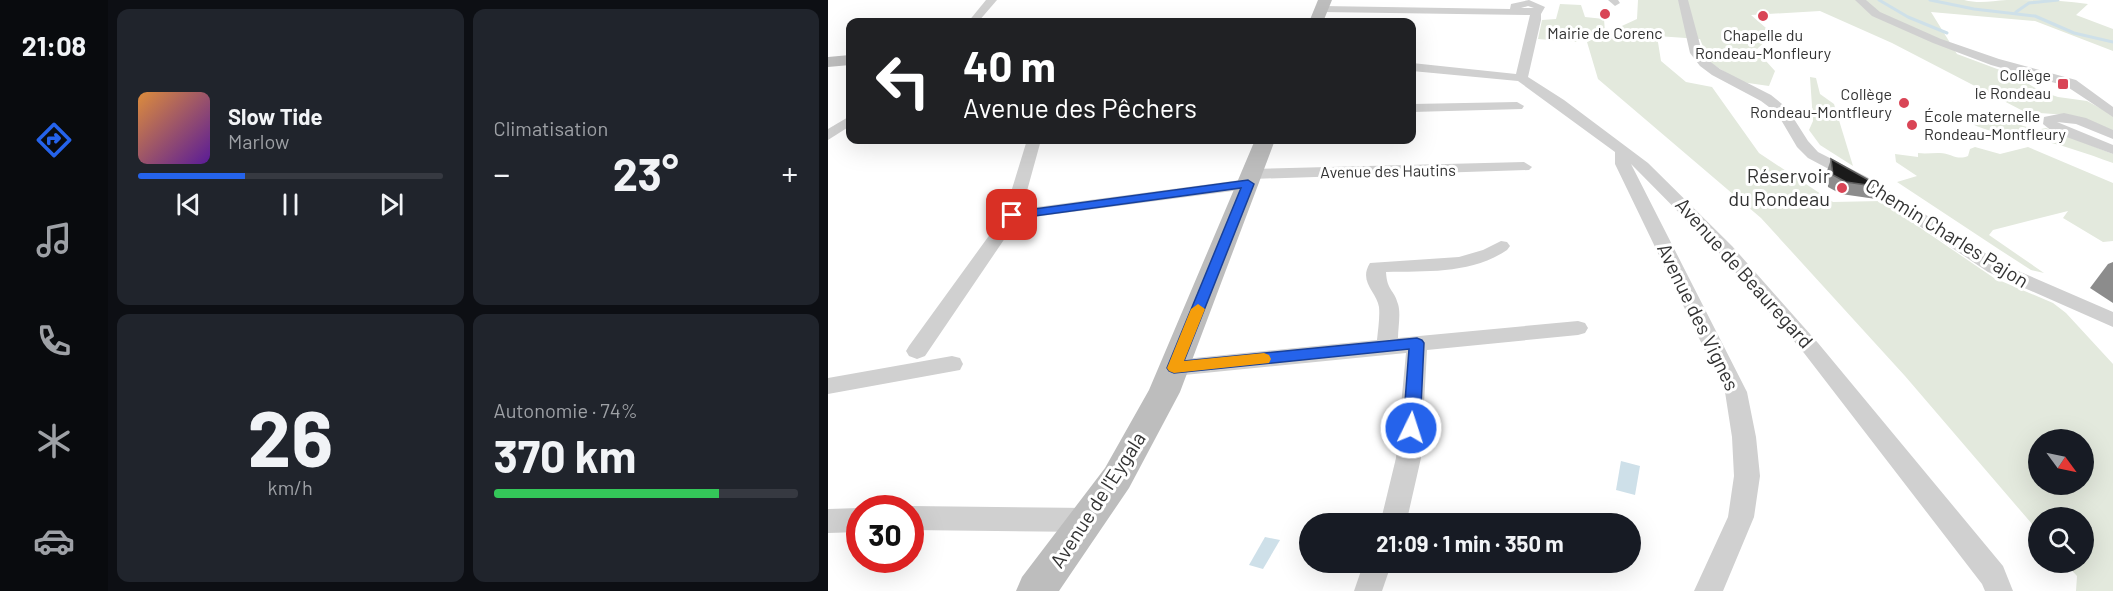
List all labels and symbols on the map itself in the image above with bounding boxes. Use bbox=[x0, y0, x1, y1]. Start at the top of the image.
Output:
marker: Mairie de Corenc bbox=[1598, 7, 1612, 21]
marker: Chapelle du Rondeau-Monfleury bbox=[1756, 9, 1770, 23]
place label: Mairie de Corenc bbox=[1547, 23, 1663, 42]
place label: Chapelle du Rondeau-Monfleury bbox=[1695, 25, 1832, 62]
place label: Collège le Rondeau bbox=[1975, 65, 2051, 102]
marker: Collège le Rondeau bbox=[2056, 77, 2070, 91]
place label: Collège Rondeau-Montfleury bbox=[1750, 84, 1893, 121]
marker: Collège Rondeau-Montfleury bbox=[1897, 96, 1911, 110]
place label: École maternelle Rondeau-Montfleury bbox=[1924, 106, 2067, 143]
marker: École maternelle Rondeau-Montfleury bbox=[1905, 118, 1919, 132]
street label: Avenue des Hautins bbox=[1320, 160, 1456, 181]
place label: Réservoir du Rondeau bbox=[1728, 163, 1830, 210]
street label: Chemin Charles Pajon bbox=[1862, 172, 2033, 292]
marker: Réservoir du Rondeau bbox=[1835, 181, 1849, 195]
pin bbox=[986, 189, 1037, 240]
street label: Avenue de Beauregard bbox=[1671, 192, 1819, 352]
street label: Avenue des Vignes bbox=[1653, 239, 1745, 394]
position arrow bbox=[1379, 396, 1443, 460]
street label: Avenue de l'Eygala bbox=[1044, 427, 1150, 572]
north arrow bbox=[2028, 429, 2094, 495]
speed limit sign: 30 bbox=[846, 495, 924, 573]

